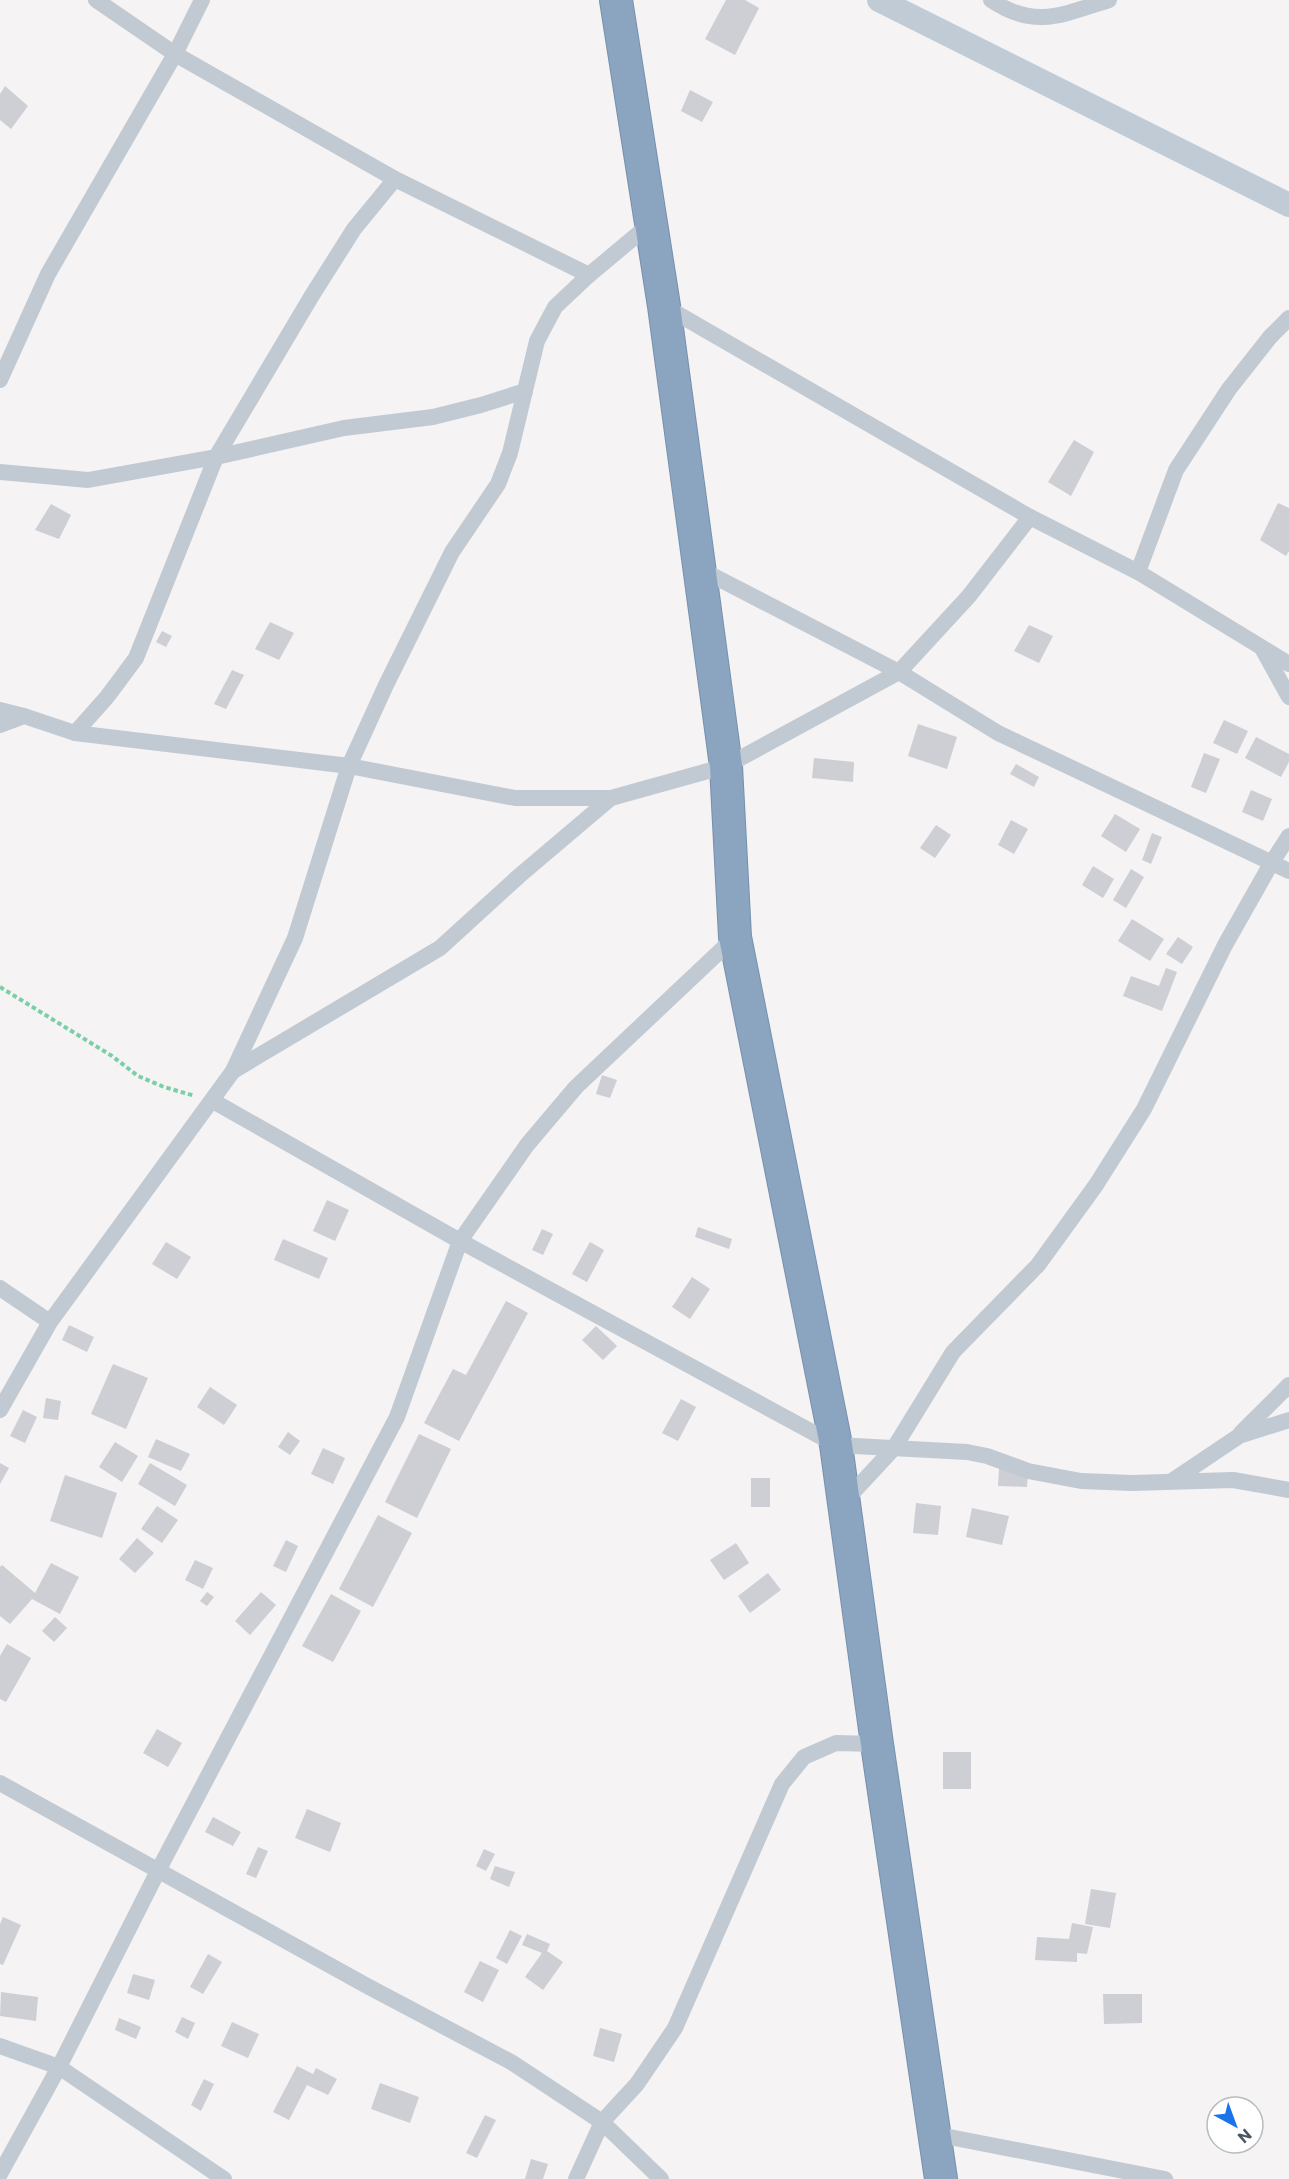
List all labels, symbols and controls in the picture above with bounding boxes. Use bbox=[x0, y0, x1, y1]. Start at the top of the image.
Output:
north arrow bbox=[1205, 2095, 1265, 2155]
text: N bbox=[1234, 2126, 1256, 2148]

